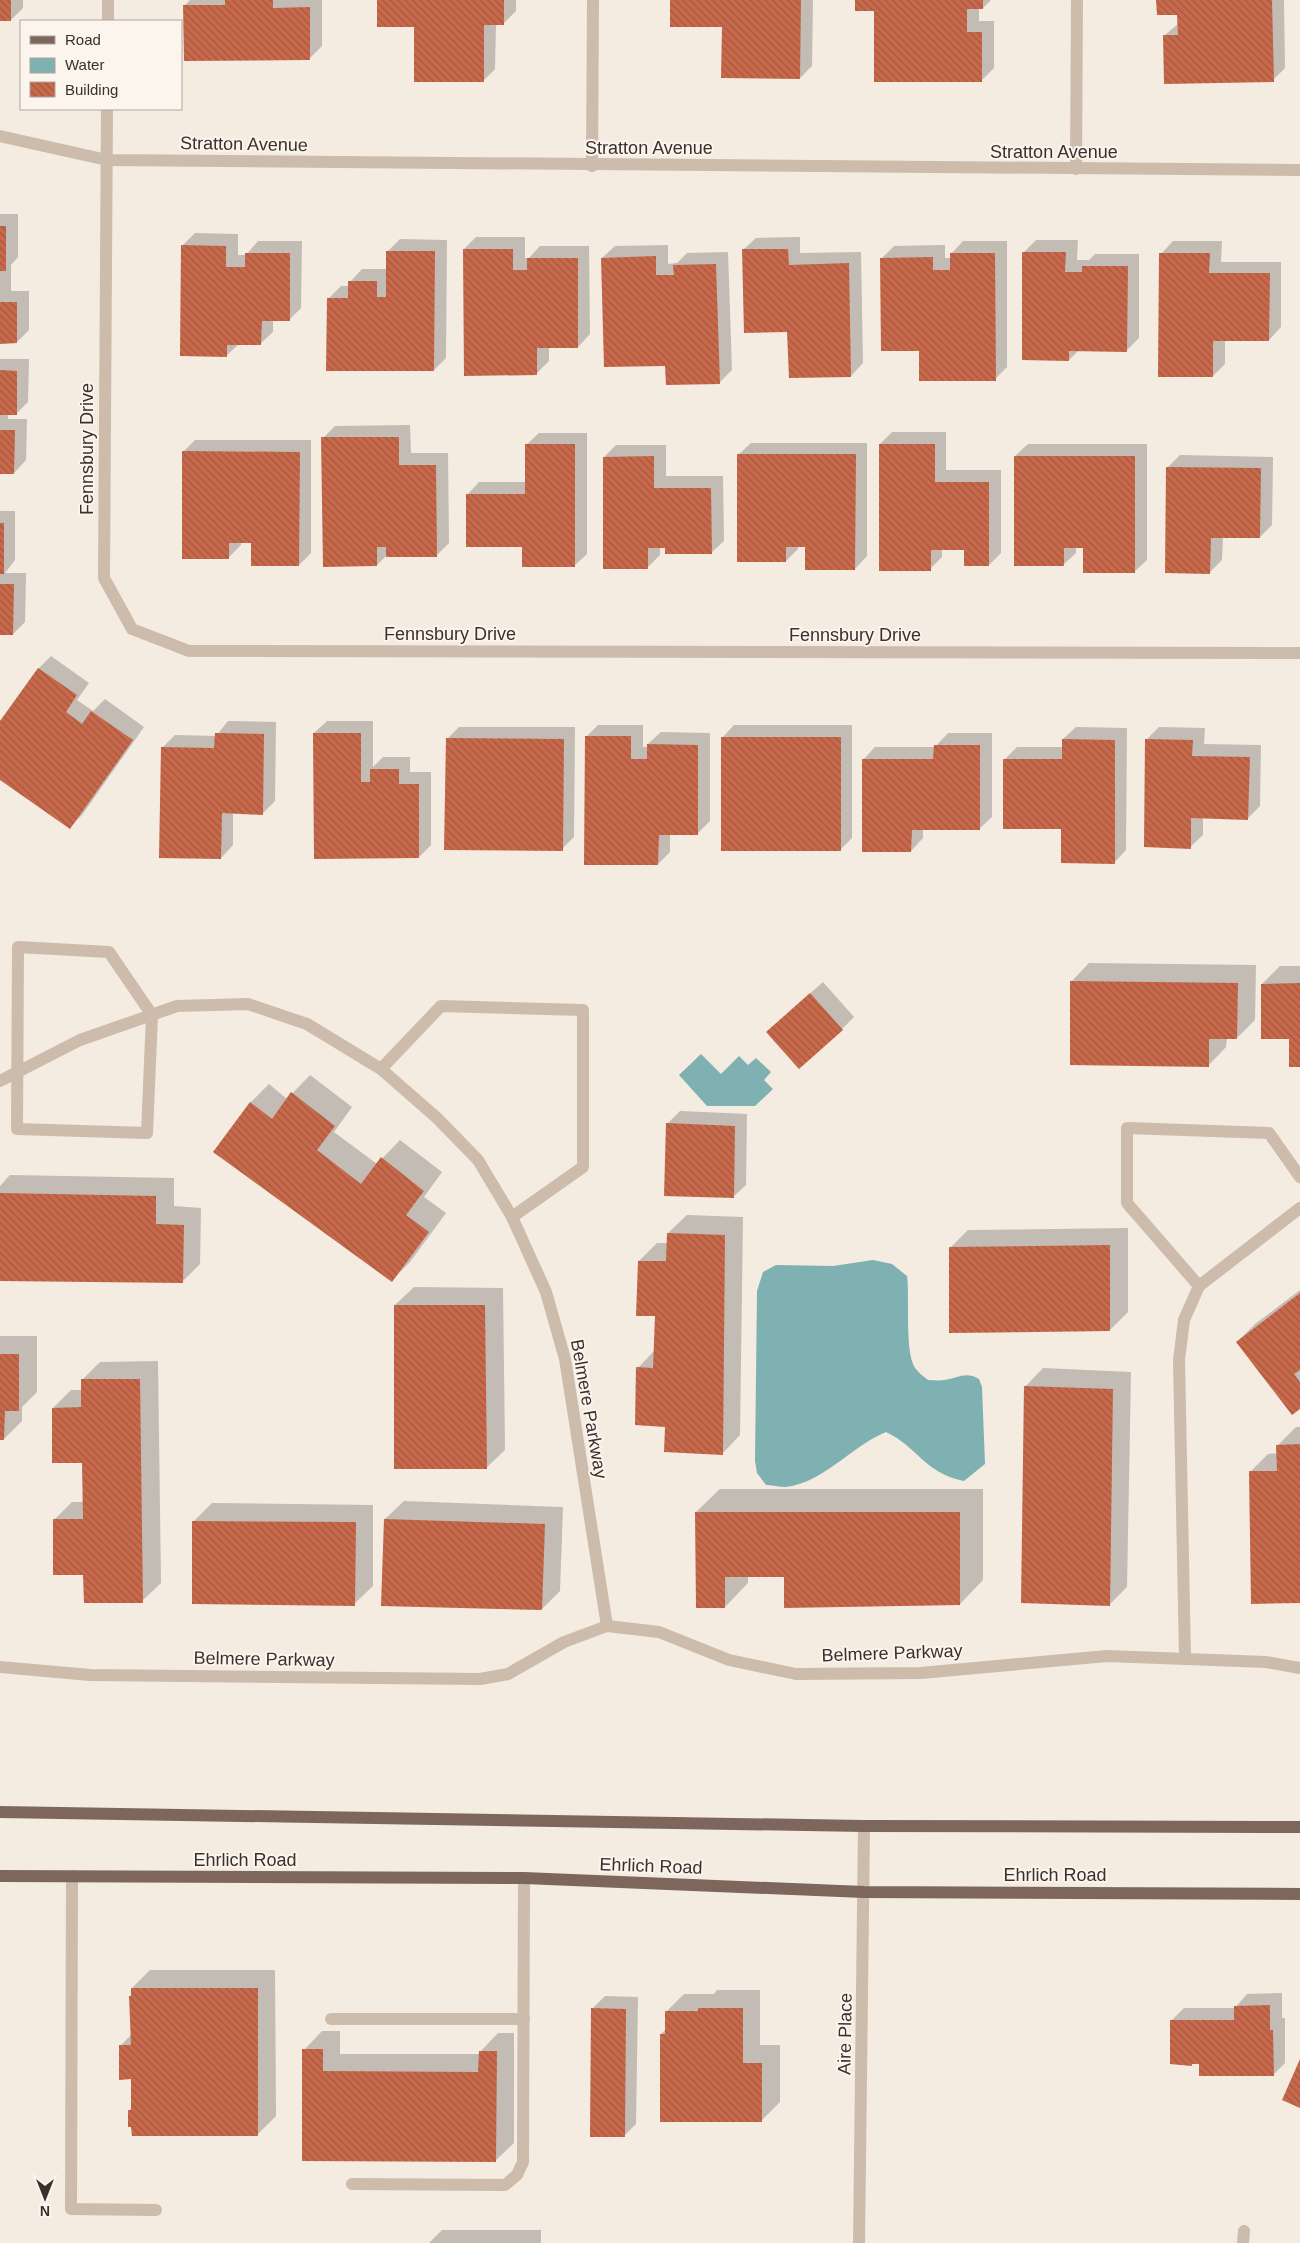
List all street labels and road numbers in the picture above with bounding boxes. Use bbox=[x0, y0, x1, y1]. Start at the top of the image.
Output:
street label: Stratton Avenue bbox=[180, 133, 308, 155]
street label: Stratton Avenue bbox=[585, 138, 713, 158]
street label: Stratton Avenue bbox=[990, 142, 1118, 162]
street label: Fennsbury Drive bbox=[77, 383, 97, 515]
street label: Fennsbury Drive bbox=[384, 624, 516, 644]
street label: Fennsbury Drive bbox=[789, 625, 921, 645]
street label: Belmere Parkway bbox=[567, 1338, 611, 1480]
street label: Belmere Parkway bbox=[821, 1641, 963, 1665]
street label: Belmere Parkway bbox=[193, 1648, 335, 1670]
street label: Ehrlich Road bbox=[193, 1850, 297, 1870]
street label: Ehrlich Road bbox=[599, 1854, 703, 1878]
street label: Ehrlich Road bbox=[1003, 1865, 1107, 1885]
street label: Aire Place bbox=[834, 1993, 856, 2075]

